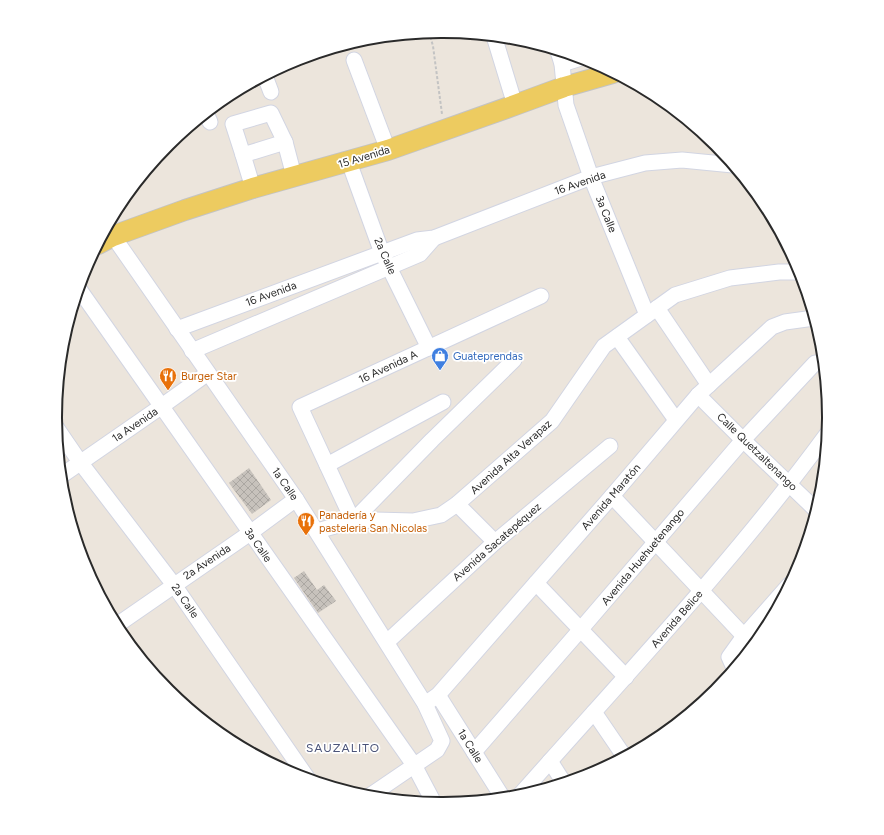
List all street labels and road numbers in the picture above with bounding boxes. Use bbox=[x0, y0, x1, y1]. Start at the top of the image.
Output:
street label: 15 Avenida bbox=[337, 143, 391, 171]
street label: 16 Avenida bbox=[553, 168, 607, 198]
street label: 3a Calle bbox=[593, 194, 619, 234]
street label: 2a Calle bbox=[371, 236, 399, 276]
street label: 16 Avenida bbox=[244, 279, 298, 309]
street label: 16 Avenida A bbox=[357, 347, 420, 386]
street label: 1a Avenida bbox=[110, 405, 160, 445]
street label: Calle Quetzaltenango bbox=[714, 410, 800, 494]
street label: Avenida Alta Verapaz bbox=[468, 417, 554, 497]
street label: Avenida Maratón bbox=[579, 461, 643, 533]
street label: 1a Calle bbox=[269, 465, 301, 503]
street label: Avenida Sacatepéquez bbox=[450, 500, 544, 584]
street label: Avenida Huehuetenango bbox=[599, 506, 687, 608]
street label: 3a Calle bbox=[242, 525, 274, 565]
street label: 2a Avenida bbox=[181, 541, 233, 583]
street label: 2a Calle bbox=[169, 581, 201, 621]
street label: Avenida Belice bbox=[648, 588, 706, 650]
street label: 1a Calle bbox=[455, 727, 485, 765]

